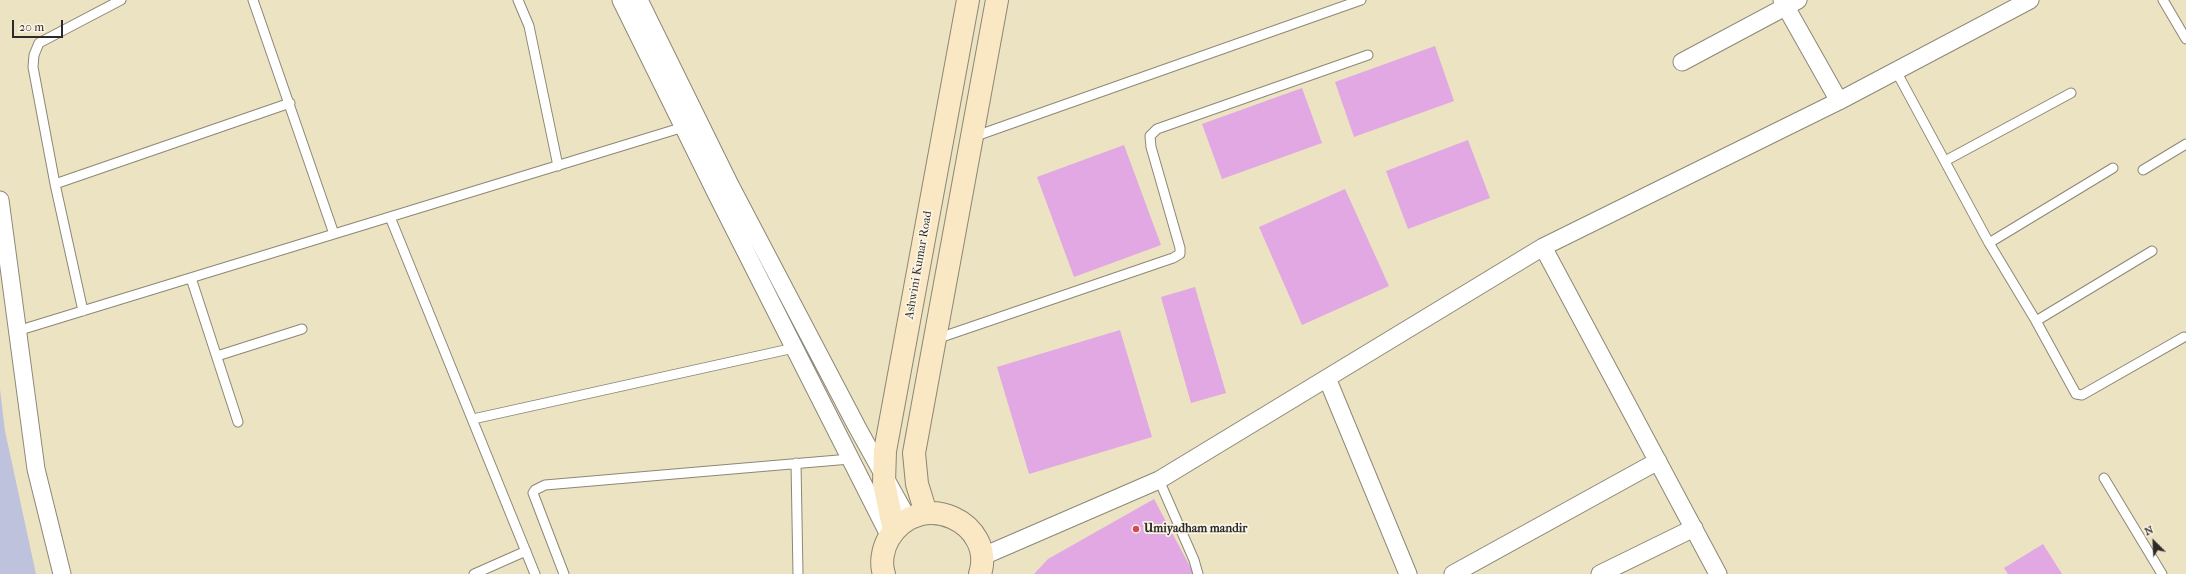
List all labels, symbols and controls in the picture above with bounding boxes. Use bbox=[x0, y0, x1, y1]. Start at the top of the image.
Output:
scale bar bbox=[14, 12, 65, 38]
text: 20 m bbox=[19, 20, 44, 34]
street label: Ashwini Kumar Road bbox=[902, 210, 936, 320]
place label: Umiyadham mandir bbox=[1144, 522, 1247, 536]
north arrow bbox=[2134, 522, 2174, 562]
text: N bbox=[2142, 523, 2155, 538]
marker: Umiyadham mandir bbox=[1131, 524, 1141, 534]

